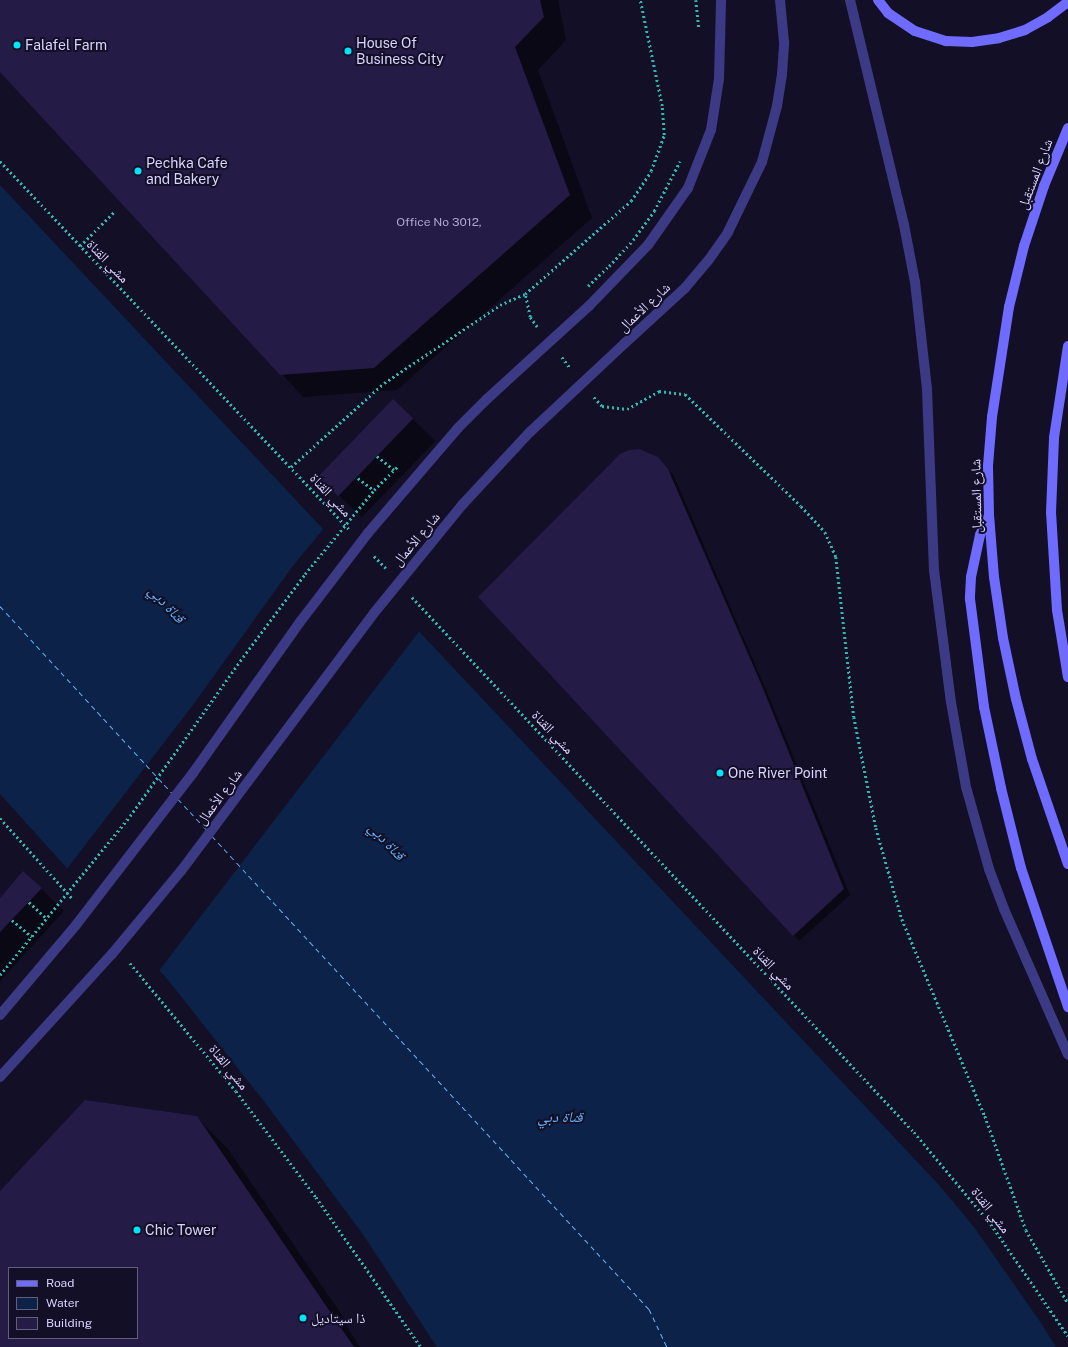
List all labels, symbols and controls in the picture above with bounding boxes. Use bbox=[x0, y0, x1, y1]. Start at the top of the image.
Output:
place label: House Of Business City bbox=[356, 35, 444, 68]
place label: Falafel Farm bbox=[25, 37, 107, 53]
marker: Falafel Farm bbox=[12, 40, 22, 50]
marker: House Of Business City bbox=[343, 46, 353, 56]
street label: شارع المستقبل bbox=[1014, 136, 1056, 212]
place label: Pechka Cafe and Bakery bbox=[146, 155, 228, 188]
marker: Pechka Cafe and Bakery bbox=[133, 166, 143, 176]
house number: Office No 3012, bbox=[396, 216, 482, 230]
street label: مشي القناة bbox=[83, 236, 133, 286]
street label: شارع الأعمال bbox=[614, 279, 674, 335]
street label: شارع المستقبل bbox=[967, 459, 985, 533]
street label: مشي القناة bbox=[307, 470, 355, 520]
street label: شارع الأعمال bbox=[389, 509, 443, 569]
water label: قناة دبي bbox=[145, 581, 189, 627]
street label: مشي القناة bbox=[529, 707, 577, 757]
place label: One River Point bbox=[728, 765, 828, 781]
street label: شارع الأعمال bbox=[193, 766, 245, 828]
marker: One River Point bbox=[715, 768, 725, 778]
water label: قناة دبي bbox=[365, 818, 409, 864]
street label: مشي القناة bbox=[750, 943, 798, 993]
street label: مشي القناة bbox=[206, 1041, 252, 1093]
water label: قناة دبي bbox=[538, 1108, 582, 1126]
street label: مشي القناة bbox=[968, 1184, 1014, 1236]
place label: Chic Tower bbox=[145, 1222, 217, 1238]
marker: Chic Tower bbox=[132, 1225, 142, 1235]
legend bbox=[8, 1267, 138, 1339]
text: Road bbox=[46, 1276, 74, 1290]
text: Water bbox=[46, 1296, 79, 1310]
place label: ذا سيتاديل bbox=[311, 1310, 365, 1326]
marker: ذا سيتاديل bbox=[298, 1313, 308, 1323]
text: Building bbox=[46, 1316, 92, 1330]

